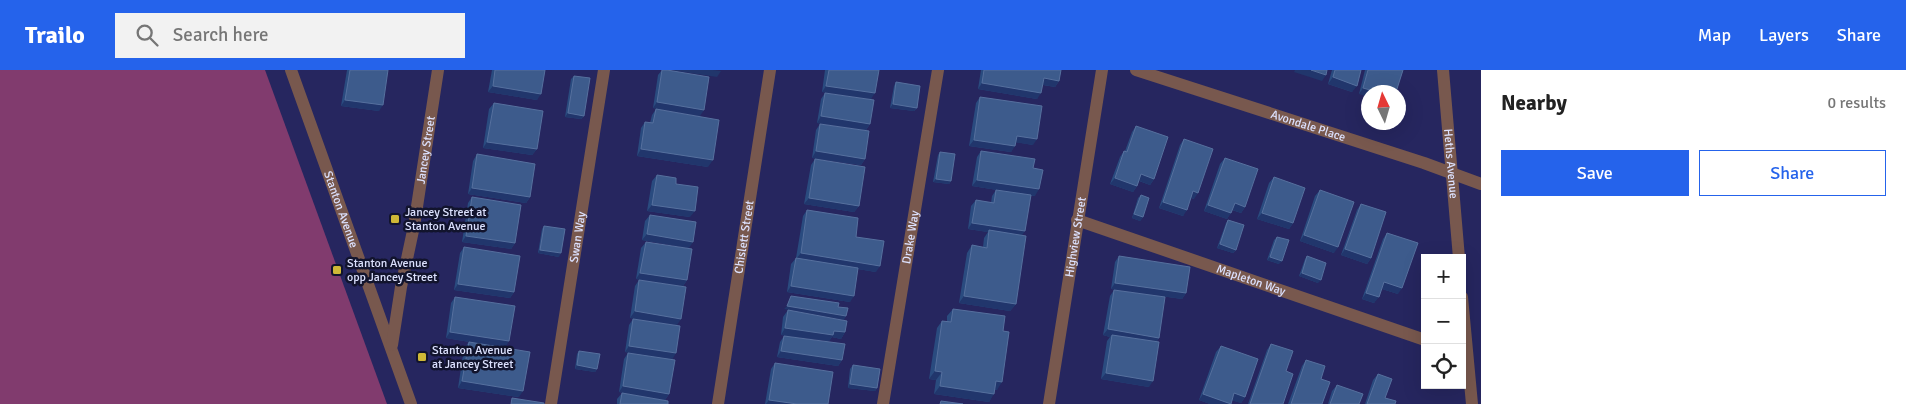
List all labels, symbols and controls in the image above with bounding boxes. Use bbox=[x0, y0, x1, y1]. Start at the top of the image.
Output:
search box bbox=[115, 13, 465, 58]
text: Trailo bbox=[25, 20, 85, 50]
icon: search bbox=[133, 21, 161, 49]
text: Search here bbox=[173, 23, 269, 47]
text: Map bbox=[1698, 24, 1731, 46]
text: Layers bbox=[1759, 24, 1809, 46]
text: Share bbox=[1837, 24, 1881, 46]
north arrow bbox=[1361, 85, 1406, 130]
text: Nearby bbox=[1501, 90, 1567, 116]
text: 0 results bbox=[1827, 93, 1886, 113]
street label: Avondale Place bbox=[1269, 107, 1347, 145]
street label: Jancey Street bbox=[414, 115, 439, 185]
street label: Heths Avenue bbox=[1440, 128, 1461, 199]
button: Save bbox=[1501, 150, 1689, 196]
button: Share bbox=[1699, 150, 1886, 196]
street label: Stanton Avenue bbox=[320, 169, 361, 250]
street label: Highview Street bbox=[1062, 196, 1090, 278]
street label: Chislett Street bbox=[731, 199, 758, 275]
place label: Jancey Street at Stanton Avenue bbox=[405, 205, 486, 234]
street label: Drake Way bbox=[899, 209, 923, 265]
street label: Swan Way bbox=[567, 210, 589, 264]
marker: Jancey Street at Stanton Avenue bbox=[389, 213, 401, 225]
map controls bbox=[1421, 254, 1466, 389]
button: + bbox=[1421, 254, 1466, 299]
place label: Stanton Avenue opp Jancey Street bbox=[347, 256, 437, 285]
street label: Mapleton Way bbox=[1214, 262, 1288, 299]
marker: Stanton Avenue opp Jancey Street bbox=[331, 264, 343, 276]
button: − bbox=[1421, 299, 1466, 344]
place label: Stanton Avenue at Jancey Street bbox=[432, 343, 513, 372]
button: locate bbox=[1421, 344, 1466, 389]
marker: Stanton Avenue at Jancey Street bbox=[416, 351, 428, 363]

